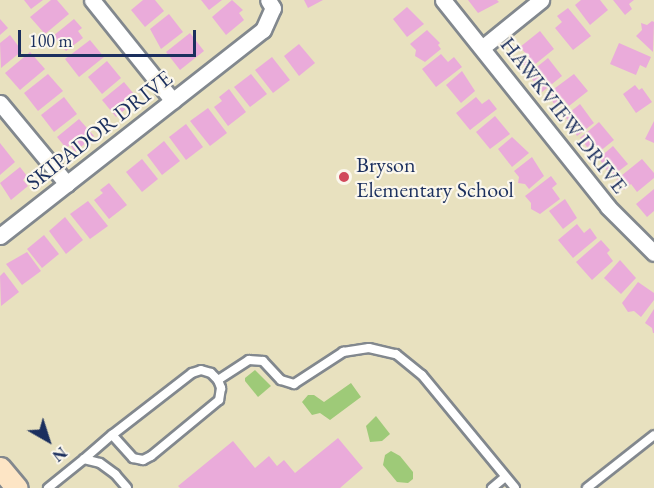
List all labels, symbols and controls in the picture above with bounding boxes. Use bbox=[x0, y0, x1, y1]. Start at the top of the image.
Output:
scale bar bbox=[21, 18, 200, 56]
text: 100 m bbox=[29, 29, 73, 52]
street label: HAWKVIEW DRIVE bbox=[495, 32, 633, 198]
street label: SKIPADOR DRIVE bbox=[21, 65, 177, 195]
place label: Bryson Elementary School bbox=[356, 151, 514, 202]
marker: Bryson Elementary School bbox=[337, 170, 351, 184]
north arrow bbox=[18, 410, 78, 470]
text: N bbox=[48, 442, 71, 467]

